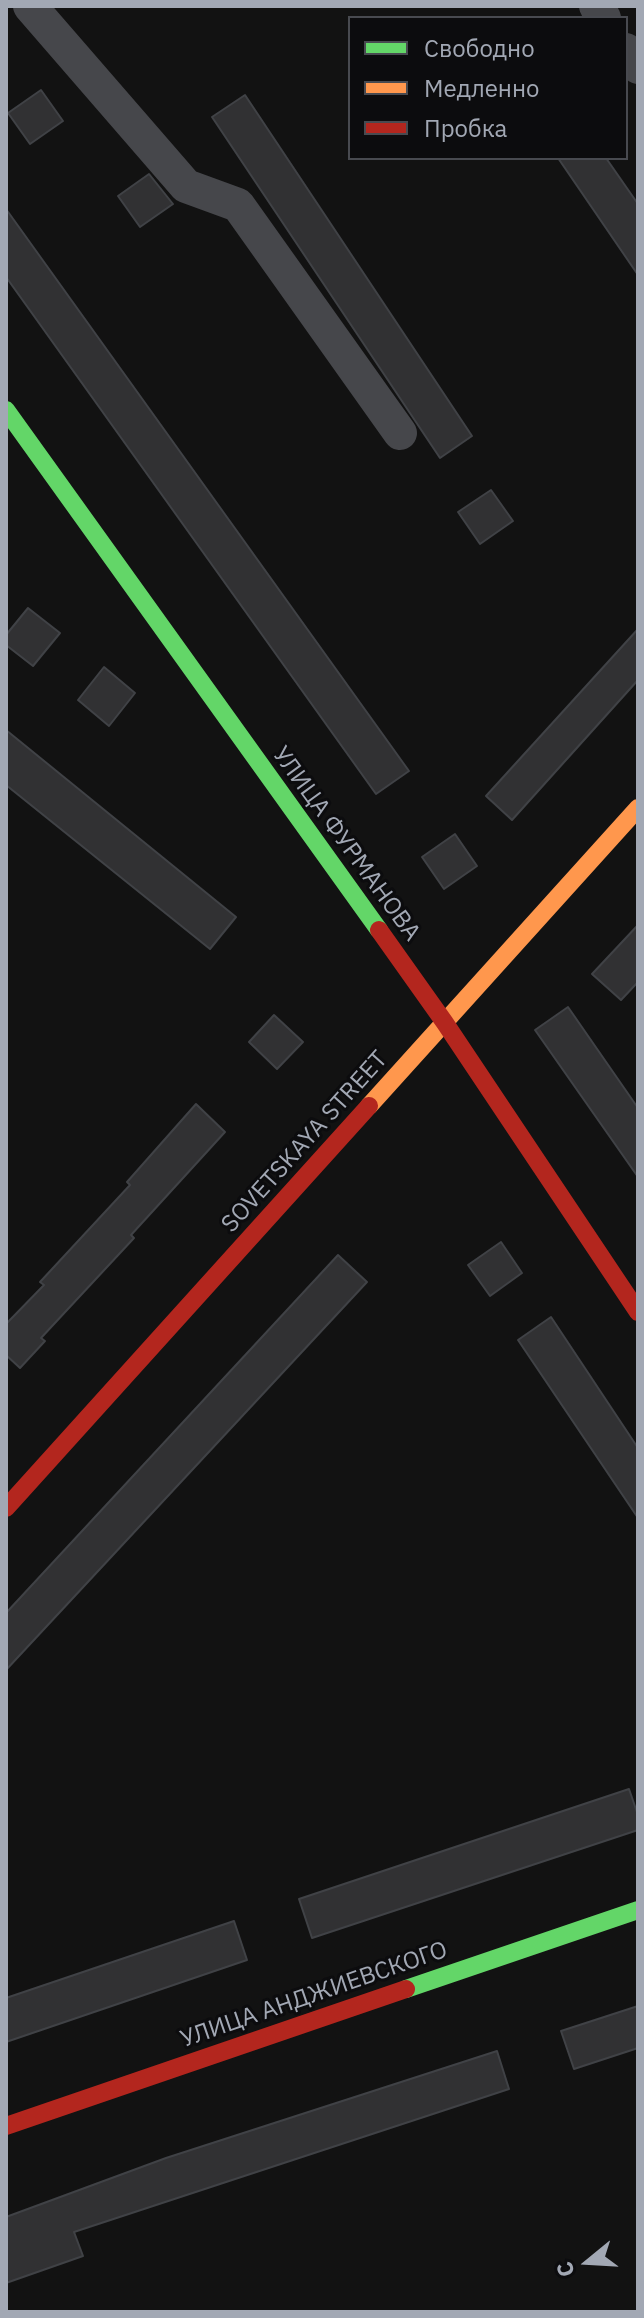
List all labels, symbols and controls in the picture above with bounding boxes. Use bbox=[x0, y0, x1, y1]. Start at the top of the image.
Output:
legend bbox=[348, 16, 628, 160]
text: Свободно bbox=[424, 32, 535, 64]
text: Медленно bbox=[424, 72, 540, 104]
text: Пробка bbox=[424, 112, 507, 144]
street label: УЛИЦА ФУРМАНОВА bbox=[266, 741, 426, 947]
street label: SOVETSKAYA STREET bbox=[216, 1045, 394, 1239]
street label: УЛИЦА АНДЖИЕВСКОГО bbox=[177, 1936, 451, 2054]
north arrow bbox=[548, 2222, 628, 2302]
text: С bbox=[549, 2258, 581, 2281]

